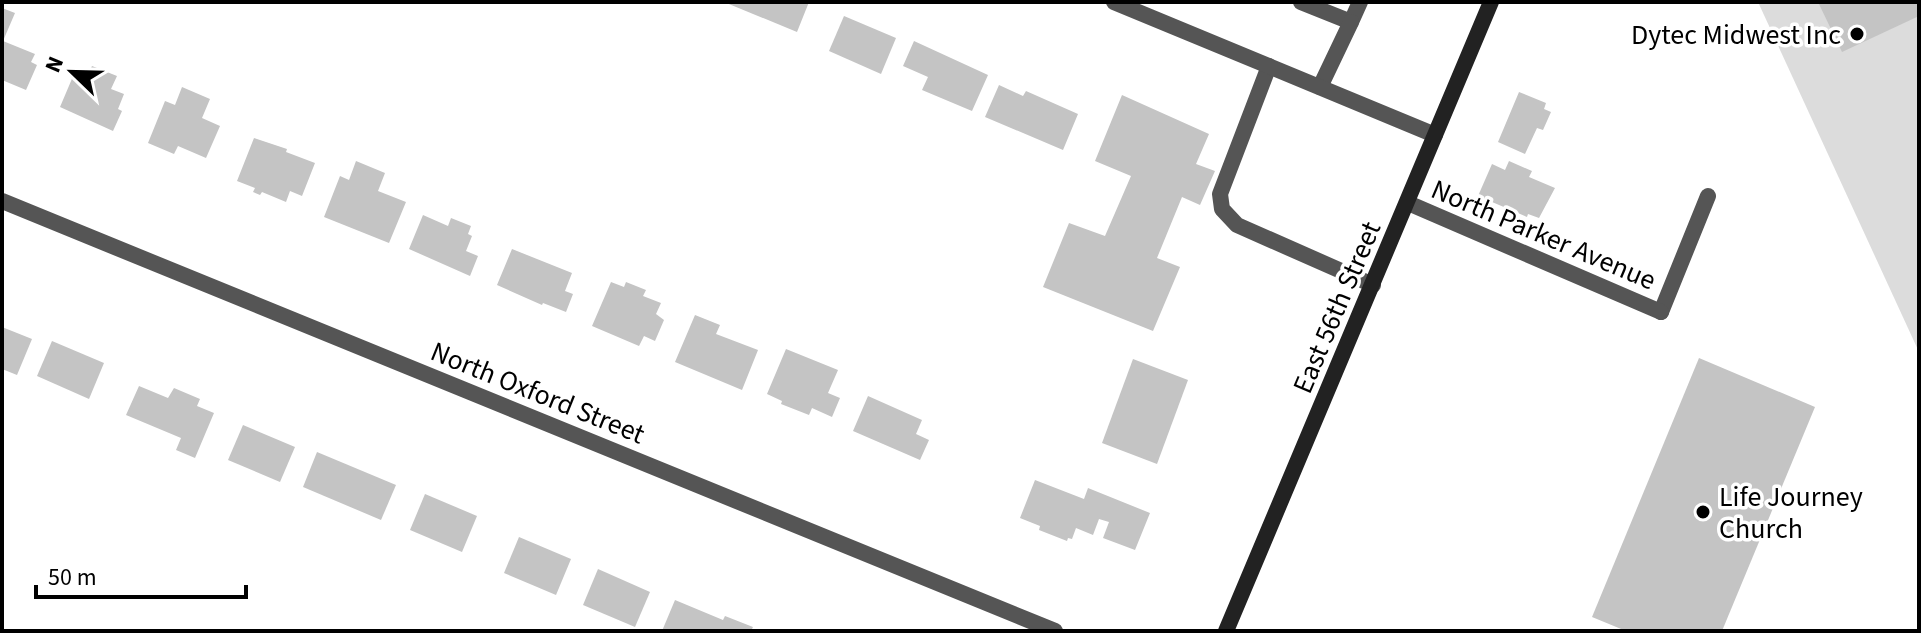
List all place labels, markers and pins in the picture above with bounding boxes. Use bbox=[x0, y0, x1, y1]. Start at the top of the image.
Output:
place label: Dytec Midwest Inc bbox=[1631, 15, 1841, 55]
marker: Dytec Midwest Inc bbox=[1848, 25, 1866, 43]
place label: Life Journey Church bbox=[1719, 477, 1863, 549]
marker: Life Journey Church bbox=[1694, 503, 1712, 521]

